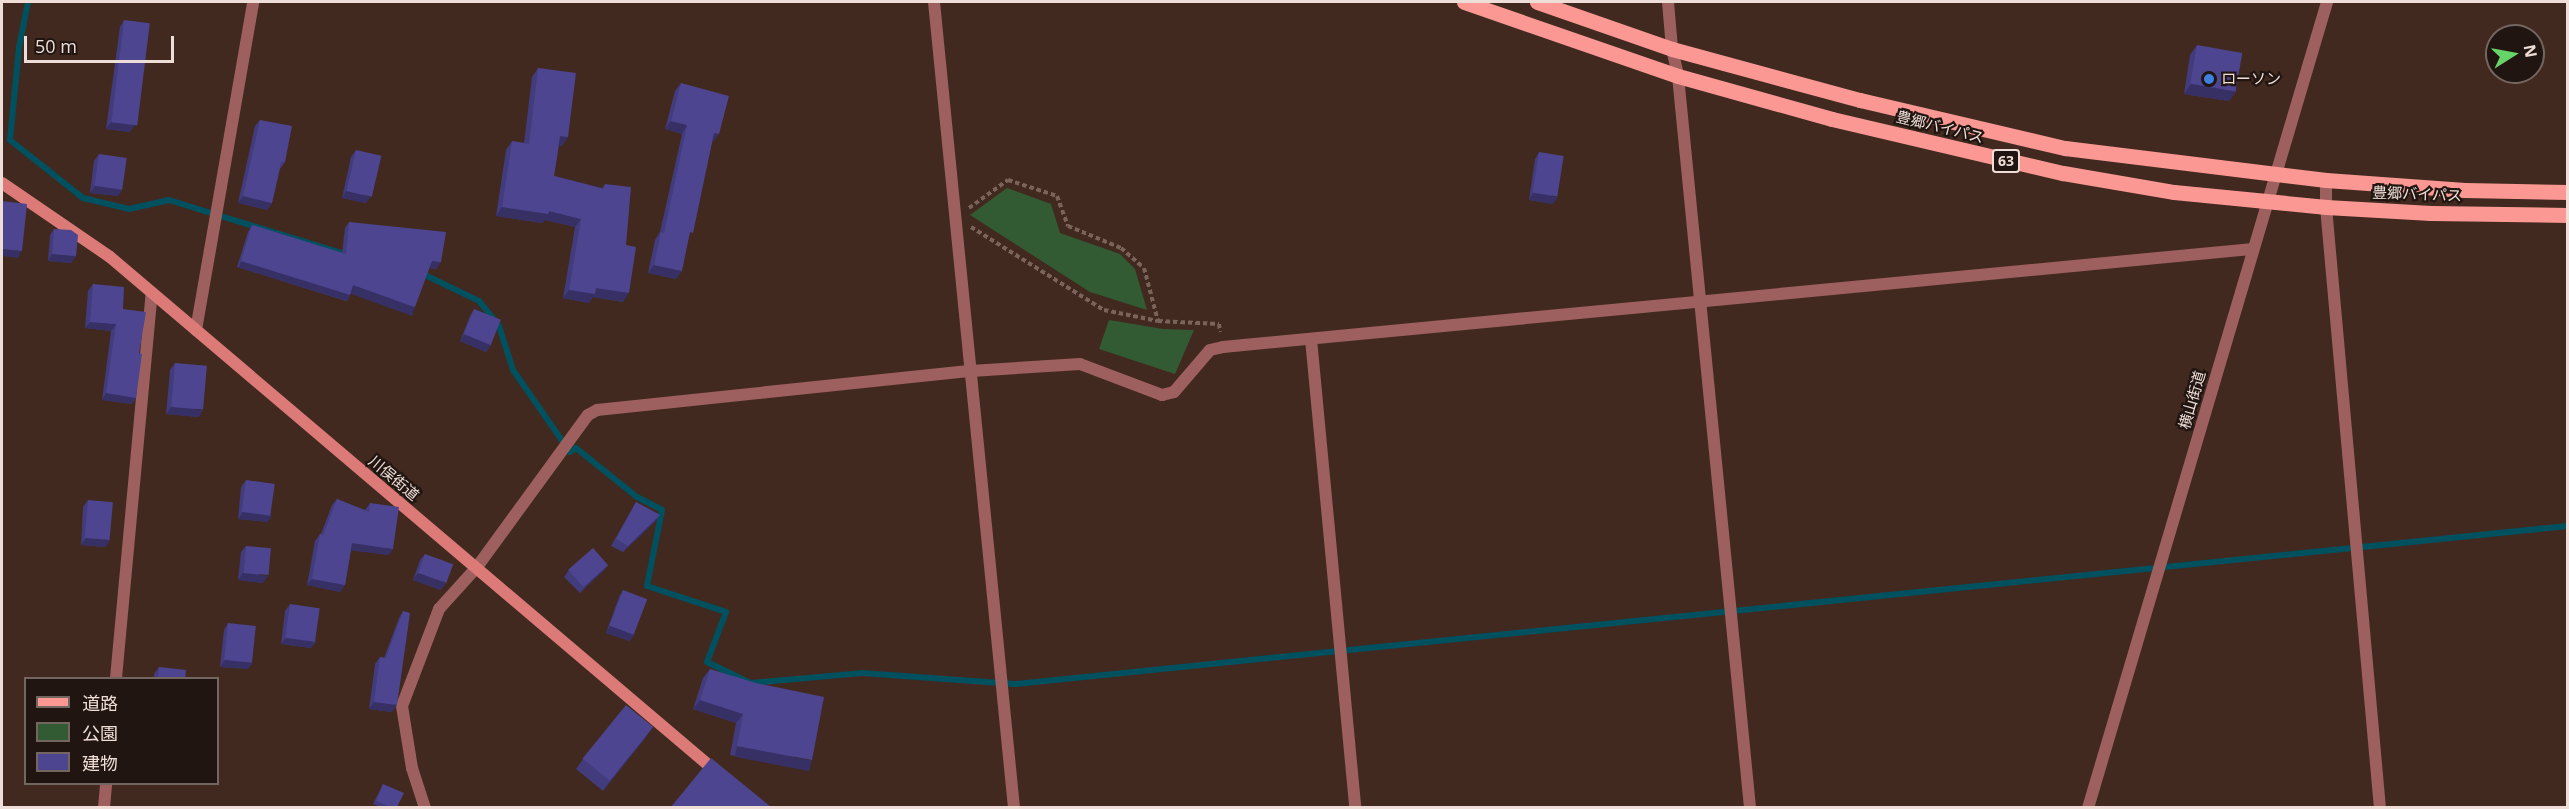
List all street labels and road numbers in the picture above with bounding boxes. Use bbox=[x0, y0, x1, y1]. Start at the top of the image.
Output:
street label: 豊郷バイパス bbox=[1894, 107, 1986, 147]
road number: 63 bbox=[1991, 150, 2021, 172]
street label: 豊郷バイパス bbox=[2372, 183, 2462, 205]
street label: 横山街道 bbox=[2175, 369, 2209, 431]
street label: 川俣街道 bbox=[365, 452, 423, 504]

